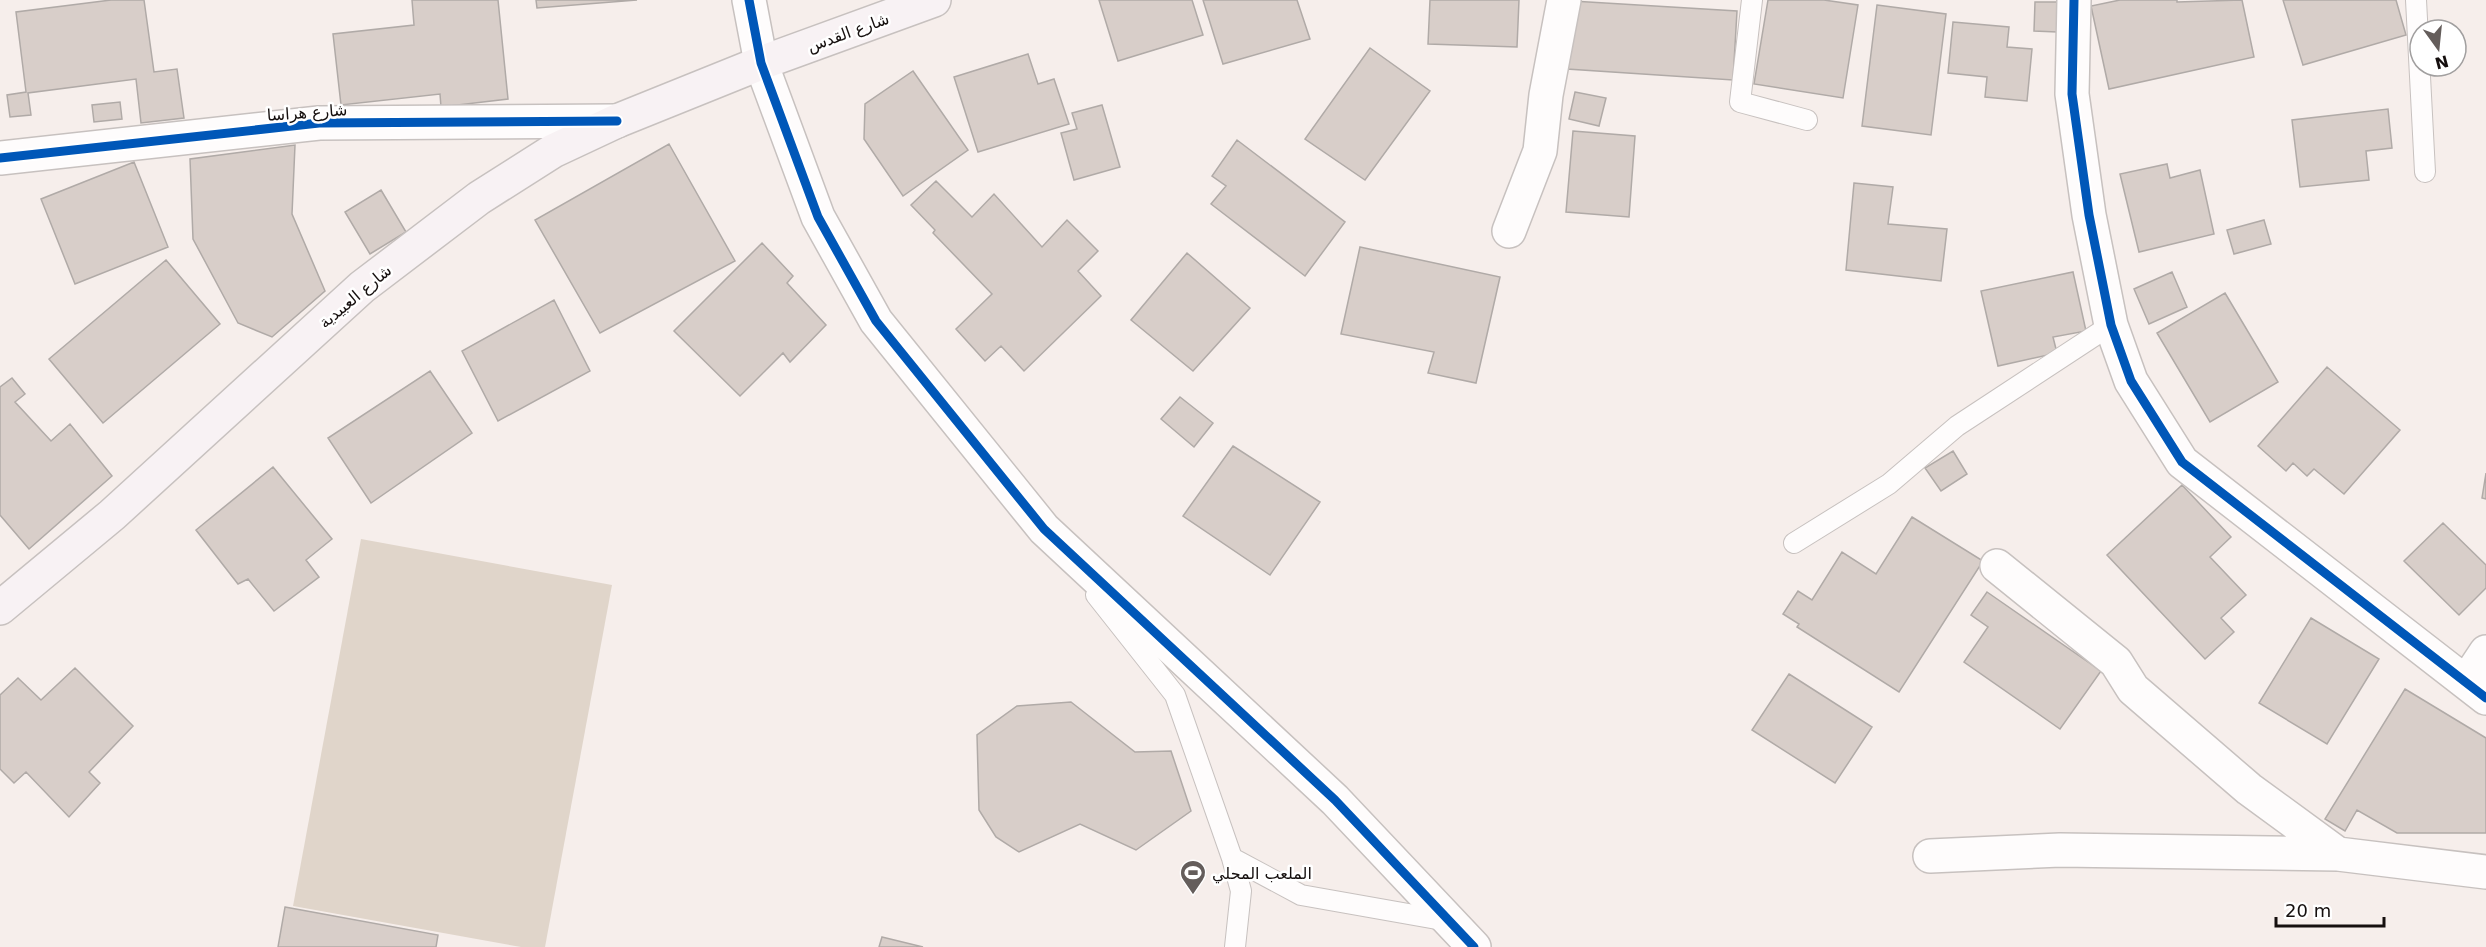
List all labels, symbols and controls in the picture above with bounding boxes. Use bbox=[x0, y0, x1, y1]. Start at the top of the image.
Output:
street label: شارع القدس bbox=[805, 9, 892, 57]
north arrow bbox=[2408, 18, 2468, 78]
text: N bbox=[2433, 51, 2451, 73]
street label: شارع هراسا bbox=[266, 100, 348, 126]
street label: شارع العبيدية bbox=[315, 261, 396, 333]
sports icon: الملعب المحلي bbox=[1178, 858, 1208, 896]
place label: الملعب المحلي bbox=[1212, 864, 1312, 884]
scale bar bbox=[2276, 890, 2384, 928]
text: 20 m bbox=[2285, 900, 2331, 921]

